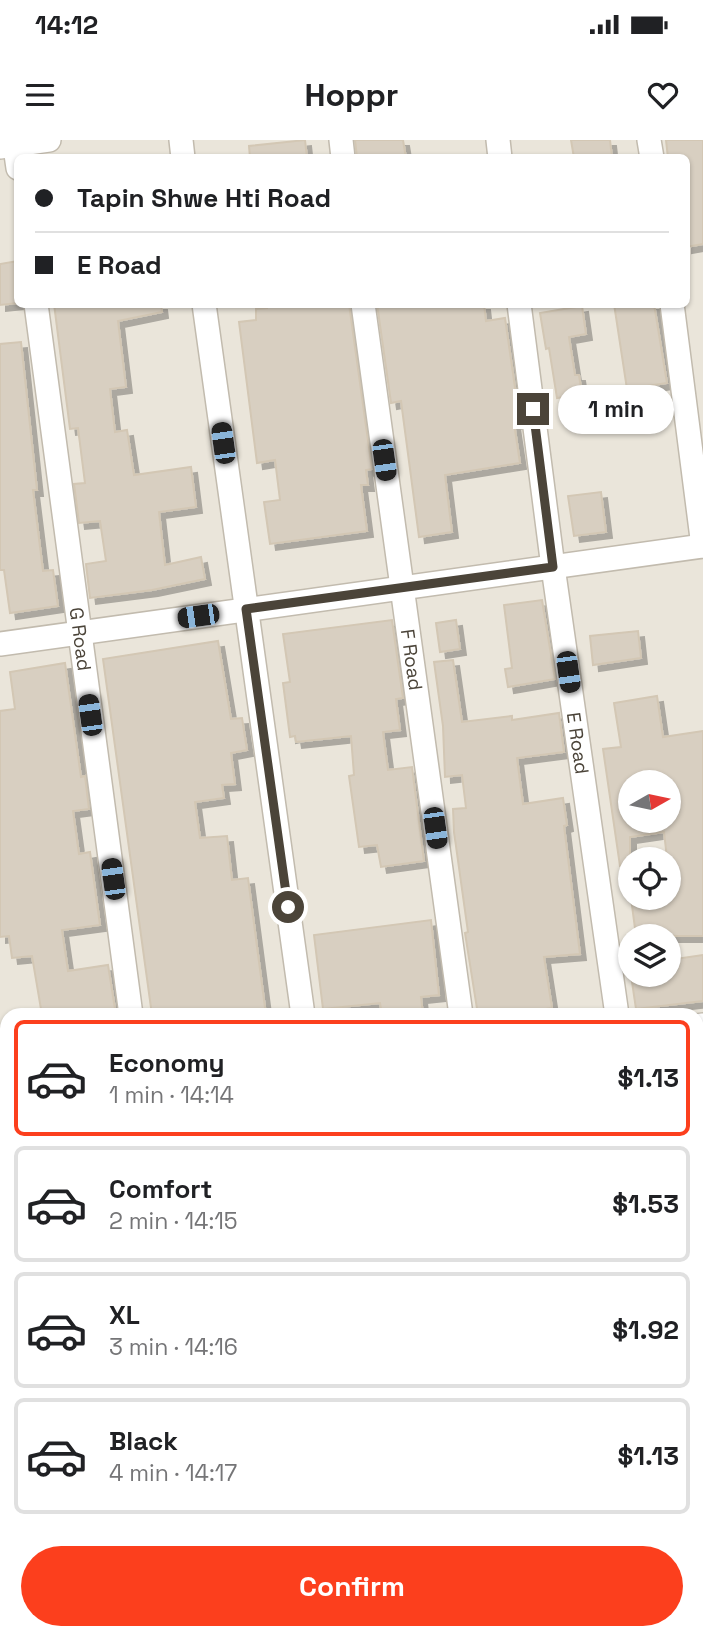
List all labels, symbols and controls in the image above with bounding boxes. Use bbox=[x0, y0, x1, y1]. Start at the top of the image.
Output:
text: 14:12 bbox=[35, 8, 98, 42]
text: Hoppr bbox=[304, 75, 399, 115]
icon: menu bbox=[21, 76, 59, 114]
icon: heart bbox=[644, 76, 682, 114]
text: Tapin Shwe Hti Road bbox=[77, 181, 331, 215]
text: E Road bbox=[77, 248, 162, 282]
callout: 1 min bbox=[558, 384, 673, 434]
route end bbox=[517, 393, 549, 425]
text: 1 min bbox=[588, 394, 644, 424]
car bbox=[210, 421, 237, 465]
car bbox=[371, 438, 398, 482]
car bbox=[176, 603, 221, 629]
street label: G Road bbox=[64, 606, 97, 672]
street label: F Road bbox=[395, 627, 429, 692]
car bbox=[555, 650, 582, 694]
car bbox=[77, 693, 104, 737]
street label: E Road bbox=[561, 710, 595, 776]
north arrow bbox=[618, 770, 681, 833]
map controls bbox=[618, 770, 681, 987]
car bbox=[422, 806, 449, 850]
button: locate bbox=[618, 847, 681, 910]
car bbox=[100, 857, 127, 901]
route start bbox=[272, 891, 304, 923]
button: layers bbox=[618, 924, 681, 987]
text: Economy bbox=[109, 1046, 225, 1080]
icon: car bbox=[25, 1047, 88, 1110]
text: $1.13 bbox=[618, 1061, 679, 1095]
text: 1 min · 14:14 bbox=[109, 1080, 234, 1110]
text: Comfort bbox=[109, 1172, 212, 1206]
icon: car bbox=[25, 1173, 88, 1236]
text: $1.53 bbox=[612, 1187, 679, 1221]
text: 2 min · 14:15 bbox=[109, 1206, 238, 1236]
text: XL bbox=[109, 1298, 140, 1332]
icon: car bbox=[25, 1299, 88, 1362]
text: $1.92 bbox=[612, 1313, 679, 1347]
text: 3 min · 14:16 bbox=[109, 1332, 238, 1362]
text: Black bbox=[109, 1424, 178, 1458]
icon: car bbox=[25, 1425, 88, 1488]
text: $1.13 bbox=[618, 1439, 679, 1473]
text: 4 min · 14:17 bbox=[109, 1458, 237, 1488]
button: Confirm bbox=[21, 1546, 683, 1626]

